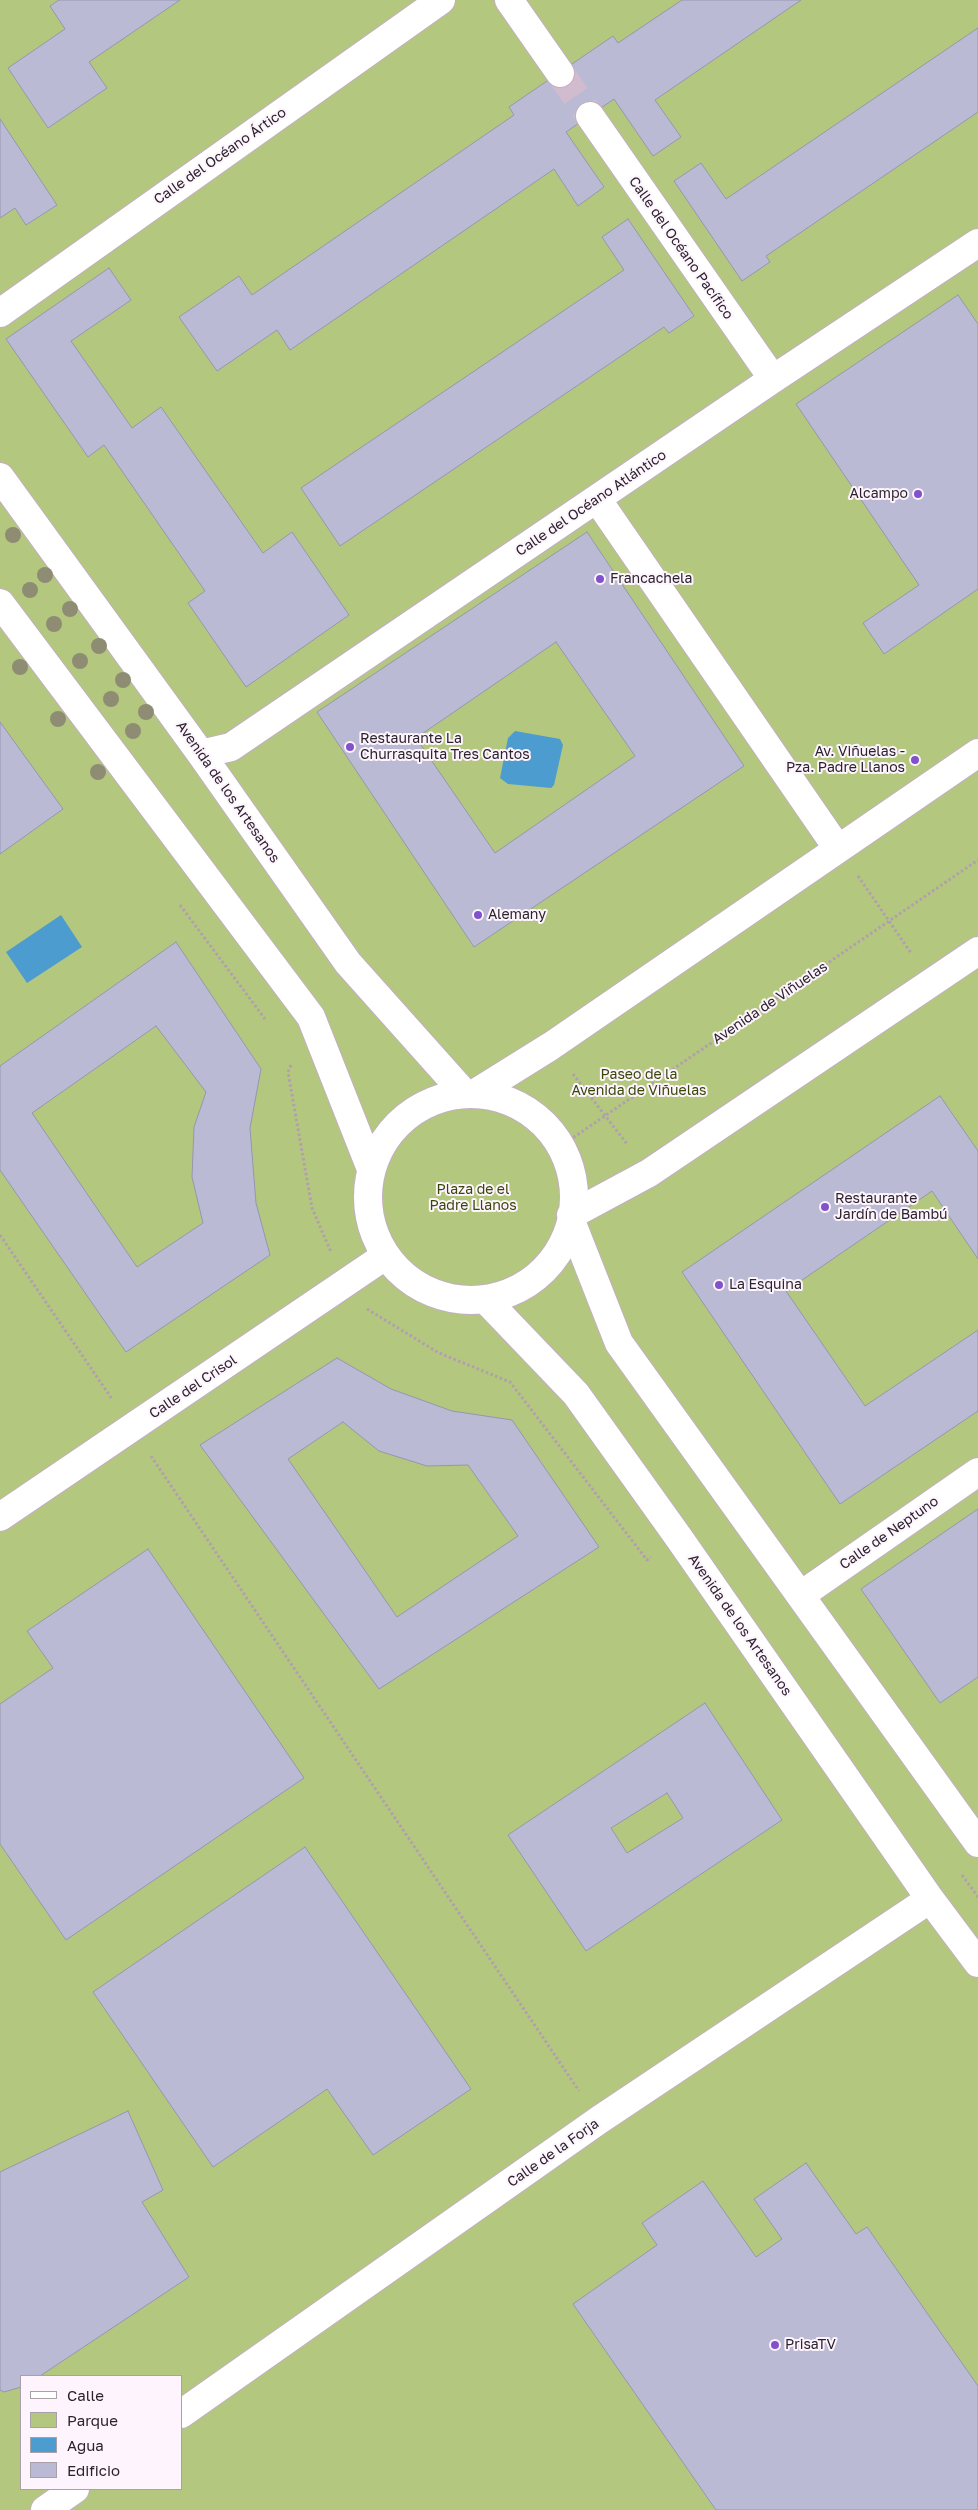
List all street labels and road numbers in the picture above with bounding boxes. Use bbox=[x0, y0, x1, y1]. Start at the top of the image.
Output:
street label: Calle del Océano Ártico bbox=[151, 104, 289, 208]
street label: Calle del Océano Pacífico bbox=[625, 173, 737, 323]
street label: Calle del Océano Atlántico bbox=[513, 446, 669, 560]
street label: Avenida de los Artesanos bbox=[173, 718, 283, 866]
street label: Avenida de Viñuelas bbox=[709, 958, 831, 1048]
street label: Calle del Crisol bbox=[146, 1352, 240, 1422]
street label: Calle de Neptuno bbox=[836, 1493, 942, 1573]
street label: Avenida de los Artesanos bbox=[685, 1551, 795, 1699]
street label: Calle de la Forja bbox=[504, 2115, 602, 2191]

